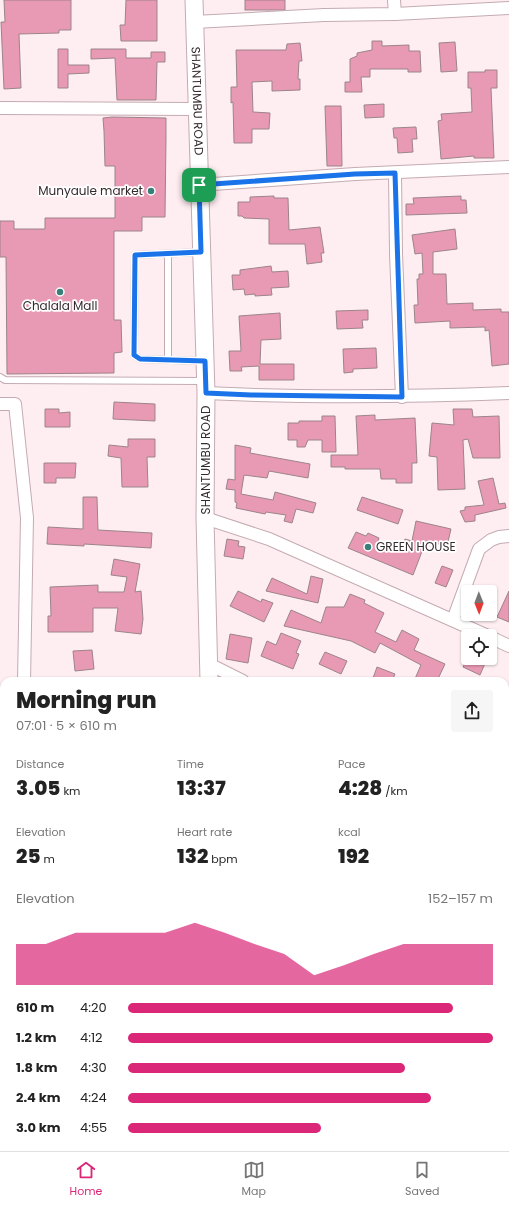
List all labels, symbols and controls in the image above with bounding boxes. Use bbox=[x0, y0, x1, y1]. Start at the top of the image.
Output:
street label: SHANTUMBU ROAD bbox=[187, 46, 208, 156]
pin bbox=[182, 168, 216, 202]
icon: arrive bbox=[188, 174, 210, 196]
place label: Munyaule market bbox=[38, 182, 143, 199]
marker: Munyaule market bbox=[146, 186, 156, 196]
marker: Chalala Mall bbox=[55, 287, 65, 297]
place label: Chalala Mall bbox=[23, 297, 97, 314]
street label: SHANTUMBU ROAD bbox=[197, 406, 214, 514]
place label: GREEN HOUSE bbox=[376, 538, 456, 555]
marker: GREEN HOUSE bbox=[363, 542, 373, 552]
north arrow bbox=[461, 585, 497, 621]
map controls bbox=[461, 585, 497, 665]
button: locate bbox=[461, 629, 497, 665]
text: Morning run bbox=[16, 685, 157, 716]
button: share bbox=[451, 690, 493, 732]
text: 07:01 · 5 × 610 m bbox=[16, 716, 117, 735]
text: Distance bbox=[16, 756, 64, 772]
text: Time bbox=[177, 756, 204, 772]
text: Pace bbox=[338, 756, 365, 772]
text: 3.05 bbox=[16, 774, 60, 802]
text: 13:37 bbox=[177, 774, 226, 802]
text: 4:28 bbox=[338, 774, 382, 802]
text: km bbox=[60, 783, 80, 799]
text: /km bbox=[382, 783, 407, 799]
text: Elevation bbox=[16, 824, 66, 840]
text: Heart rate bbox=[177, 824, 232, 840]
text: kcal bbox=[338, 824, 360, 840]
text: 25 bbox=[16, 842, 40, 870]
text: 132 bbox=[177, 842, 208, 870]
text: 192 bbox=[338, 842, 369, 870]
text: m bbox=[40, 851, 55, 867]
text: bpm bbox=[208, 851, 237, 867]
text: Elevation bbox=[16, 889, 75, 908]
text: 152–157 m bbox=[428, 889, 493, 908]
text: 610 m bbox=[16, 998, 54, 1017]
text: 4:20 bbox=[80, 998, 107, 1017]
text: 1.2 km bbox=[16, 1028, 57, 1047]
text: 4:12 bbox=[80, 1028, 103, 1047]
text: 1.8 km bbox=[16, 1058, 58, 1077]
text: 4:30 bbox=[80, 1058, 107, 1077]
text: 2.4 km bbox=[16, 1088, 60, 1107]
text: 4:24 bbox=[80, 1088, 107, 1107]
text: 3.0 km bbox=[16, 1118, 61, 1137]
text: 4:55 bbox=[80, 1118, 107, 1137]
tab: Home bbox=[70, 1159, 102, 1200]
tab: Map bbox=[242, 1159, 266, 1200]
tab: Saved bbox=[405, 1159, 439, 1200]

